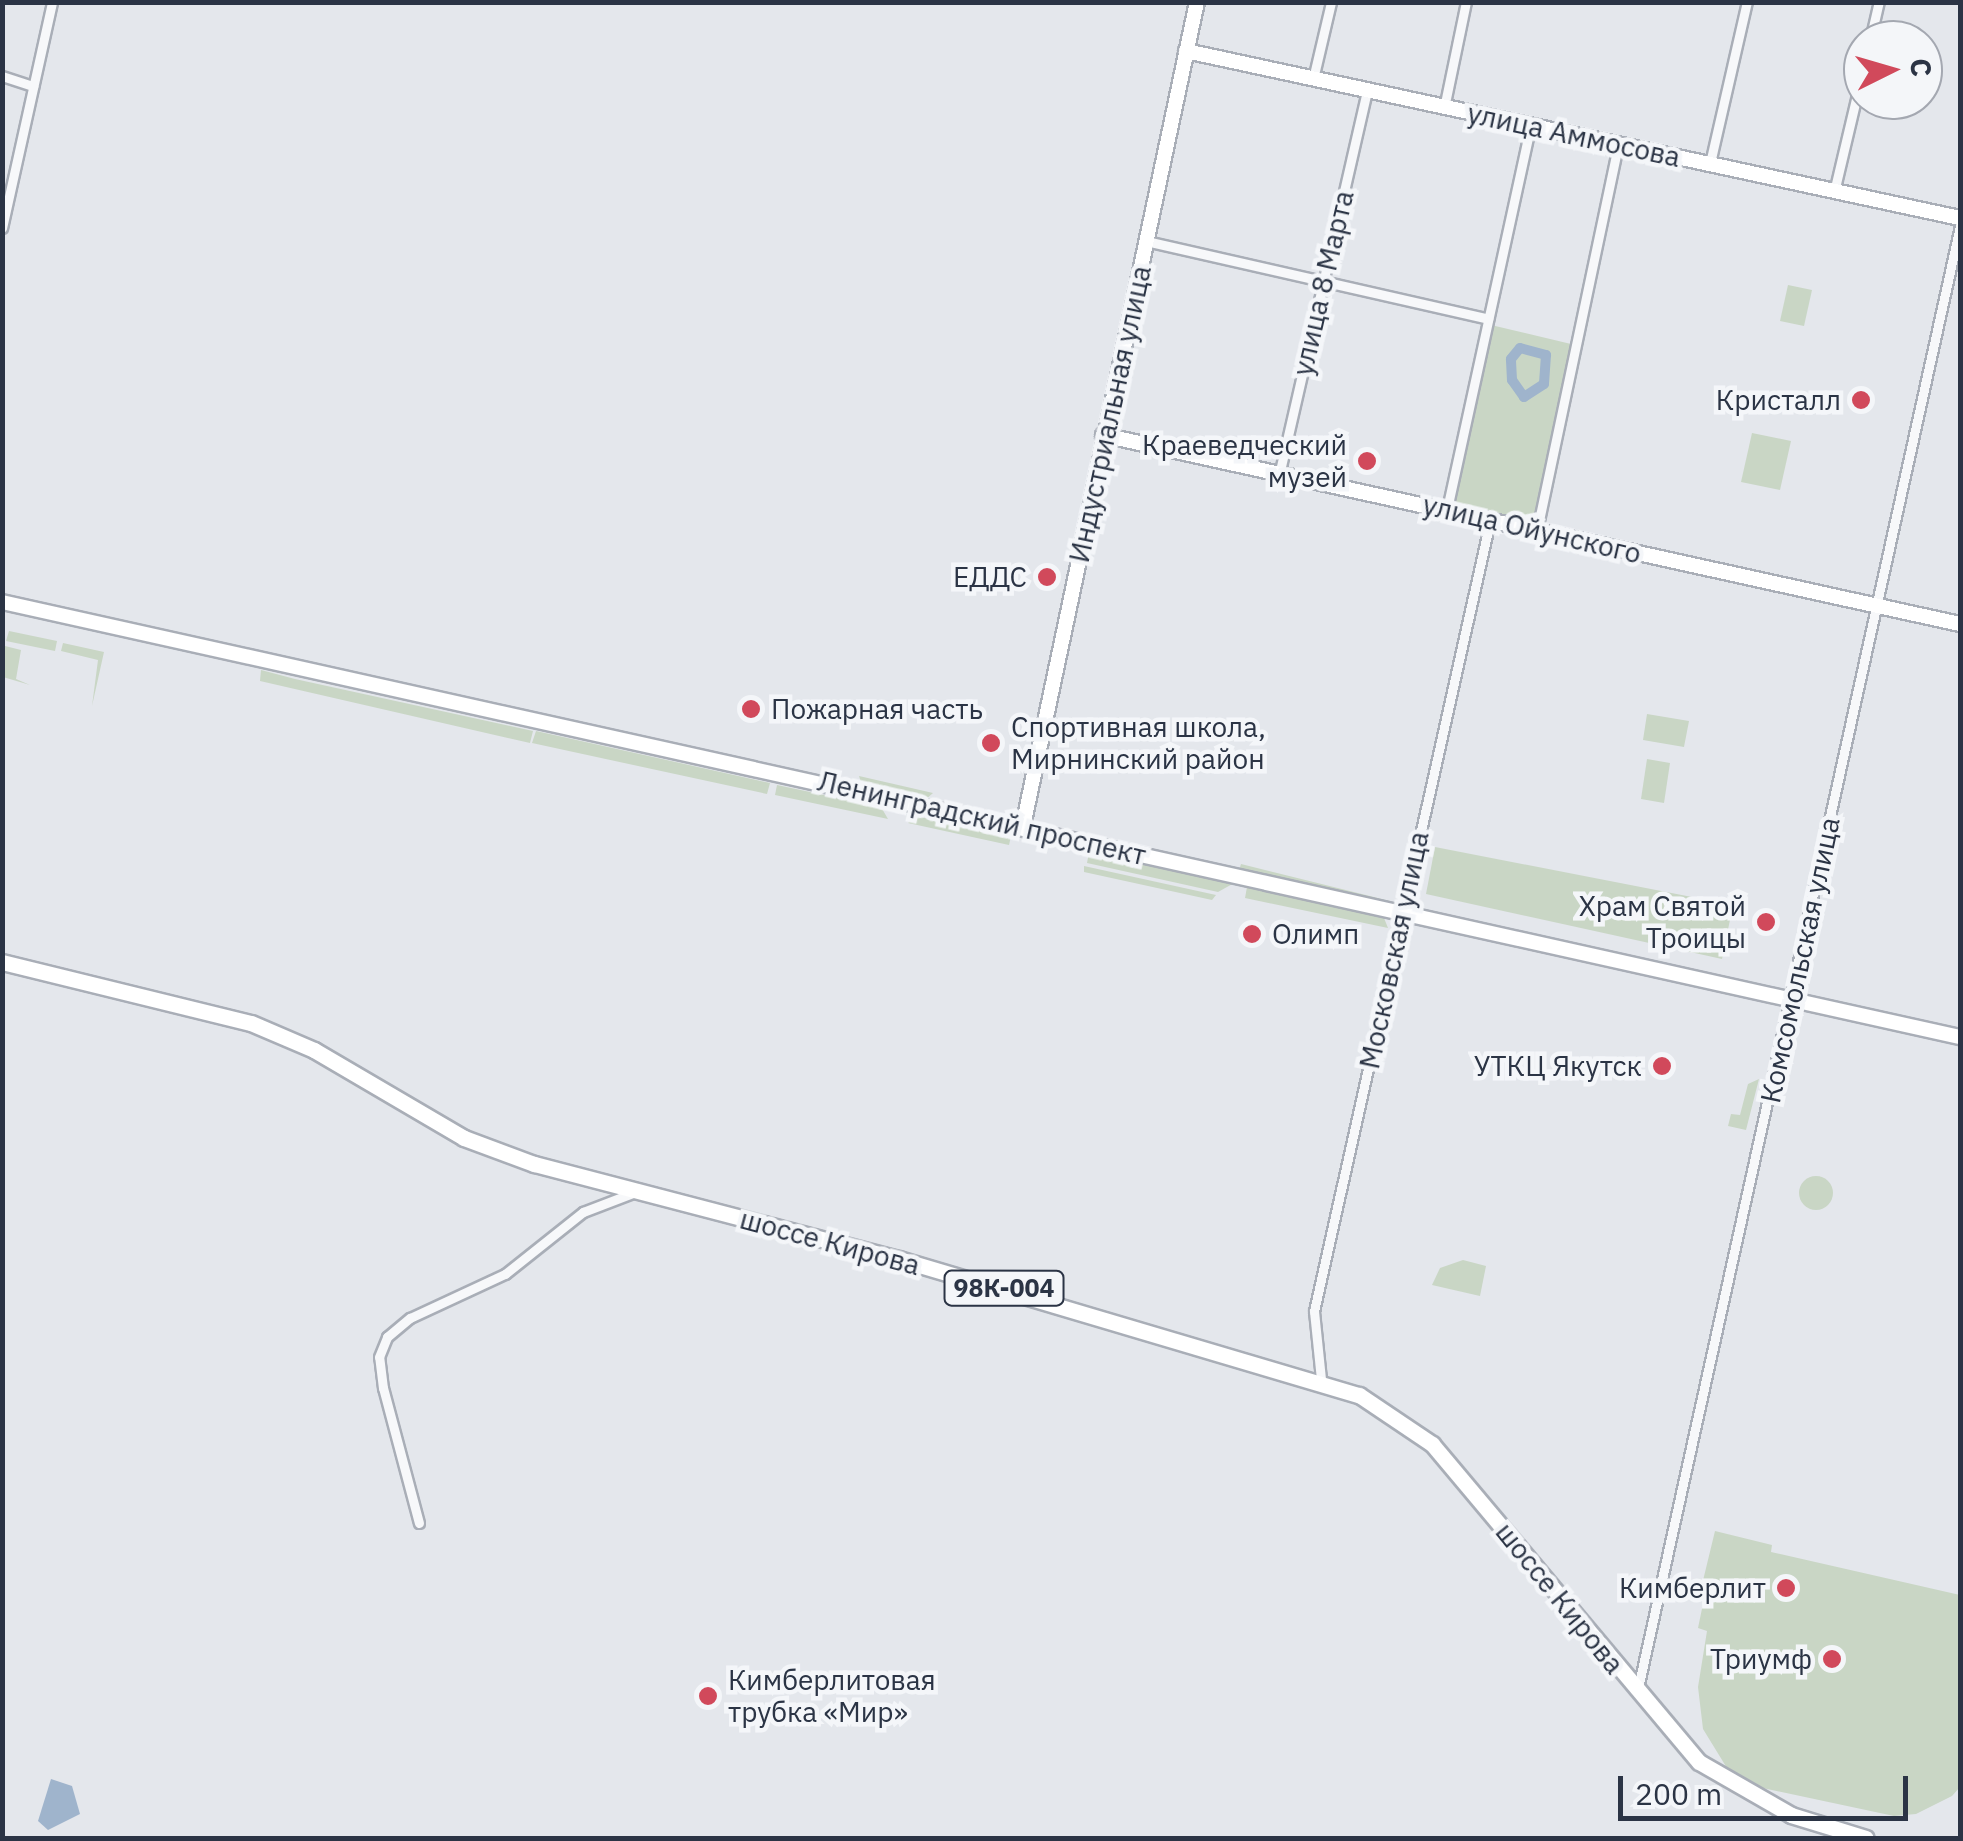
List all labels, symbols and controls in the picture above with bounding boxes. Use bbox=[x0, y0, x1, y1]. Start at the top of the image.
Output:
north arrow bbox=[1843, 20, 1943, 120]
text: С bbox=[1902, 57, 1941, 78]
street label: улица Аммосова bbox=[1464, 96, 1684, 174]
street label: улица 8 Марта bbox=[1285, 187, 1361, 379]
street label: Индустриальная улица bbox=[1062, 262, 1158, 566]
place label: Кристалл bbox=[1716, 383, 1841, 417]
marker: Кристалл bbox=[1850, 389, 1872, 411]
place label: Краеведческий музей bbox=[1142, 428, 1347, 494]
marker: Краеведческий музей bbox=[1356, 450, 1378, 472]
street label: улица Ойунского bbox=[1420, 488, 1644, 570]
place label: ЕДДС bbox=[953, 560, 1027, 594]
marker: ЕДДС bbox=[1036, 566, 1058, 588]
place label: Пожарная часть bbox=[771, 692, 983, 726]
marker: Пожарная часть bbox=[740, 698, 762, 720]
place label: Спортивная школа, Мирнинский район bbox=[1011, 710, 1266, 776]
marker: Спортивная школа, Мирнинский район bbox=[980, 732, 1002, 754]
street label: Ленинградский проспект bbox=[815, 764, 1149, 872]
street label: Комсомольская улица bbox=[1753, 814, 1847, 1106]
street label: Московская улица bbox=[1352, 828, 1436, 1072]
place label: Храм Святой Троицы bbox=[1579, 889, 1746, 955]
marker: Храм Святой Троицы bbox=[1755, 911, 1777, 933]
place label: Олимп bbox=[1272, 917, 1359, 951]
marker: Олимп bbox=[1241, 923, 1263, 945]
place label: УТКЦ Якутск bbox=[1474, 1049, 1642, 1083]
marker: УТКЦ Якутск bbox=[1651, 1055, 1673, 1077]
street label: шоссе Кирова bbox=[736, 1202, 924, 1282]
road number: 98К-004 bbox=[942, 1268, 1066, 1308]
street label: шоссе Кирова bbox=[1489, 1516, 1631, 1680]
place label: Кимберлит bbox=[1619, 1571, 1766, 1605]
marker: Кимберлит bbox=[1775, 1577, 1797, 1599]
place label: Триумф bbox=[1710, 1642, 1812, 1676]
marker: Триумф bbox=[1821, 1648, 1843, 1670]
place label: Кимберлитовая трубка «Мир» bbox=[728, 1663, 936, 1729]
marker: Кимберлитовая трубка «Мир» bbox=[697, 1685, 719, 1707]
scale bar bbox=[1623, 1756, 1913, 1818]
text: 200 m bbox=[1635, 1774, 1722, 1813]

